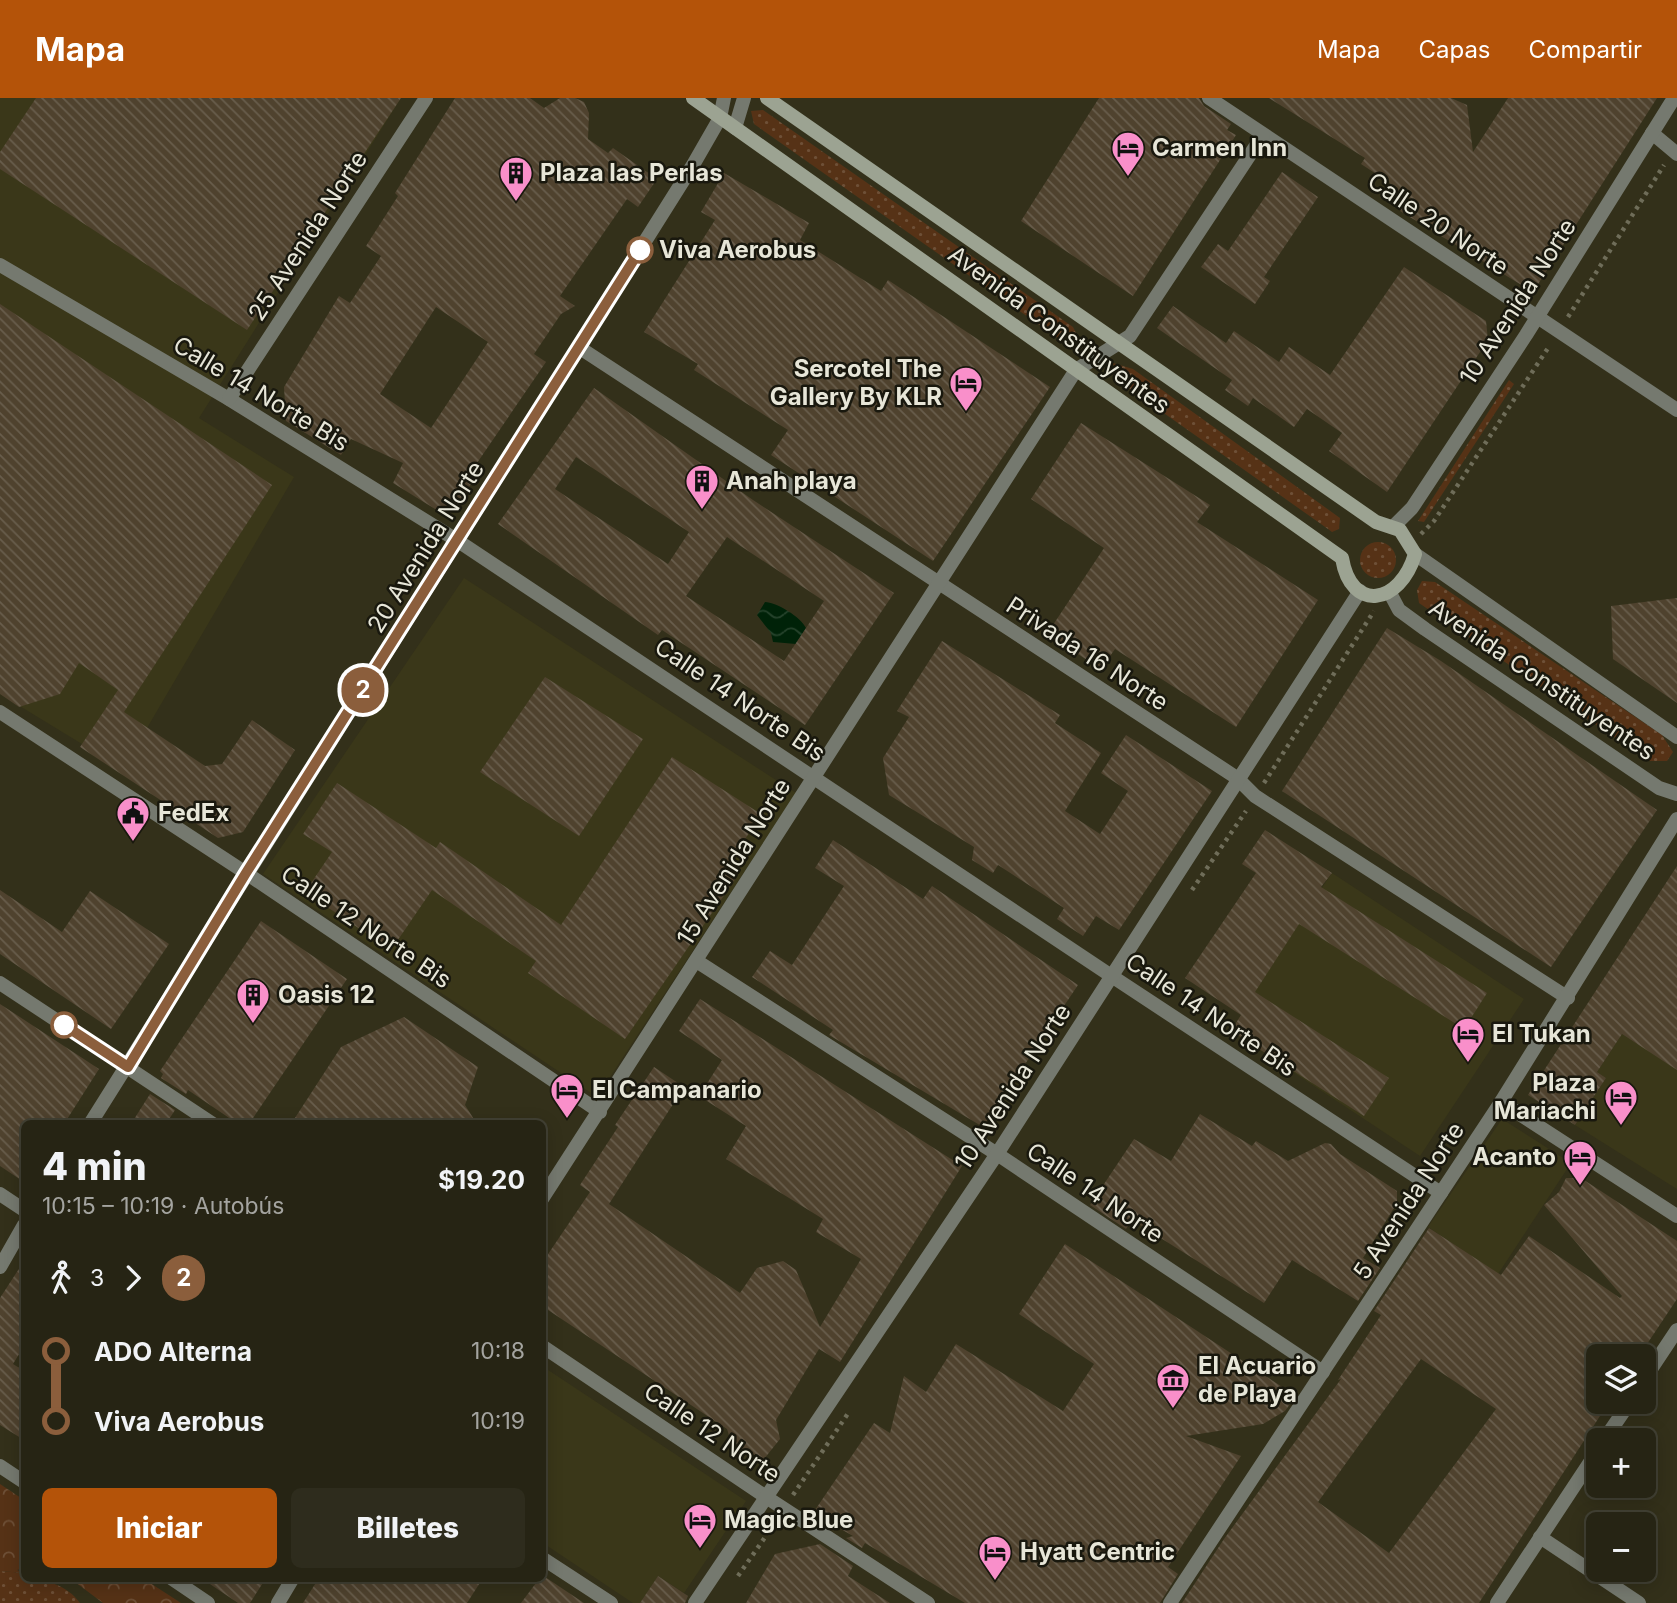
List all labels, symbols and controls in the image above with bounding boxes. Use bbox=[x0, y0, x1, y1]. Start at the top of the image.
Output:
text: Mapa bbox=[35, 29, 125, 69]
text: Mapa bbox=[1317, 35, 1380, 64]
text: Capas bbox=[1418, 35, 1491, 64]
text: Compartir bbox=[1529, 35, 1642, 64]
hotel icon: Carmen Inn bbox=[1109, 129, 1147, 178]
place label: Carmen Inn bbox=[1152, 133, 1287, 162]
street label: 25 Avenida Norte bbox=[242, 146, 373, 326]
building icon: Plaza las Perlas bbox=[497, 154, 535, 203]
place label: Plaza las Perlas bbox=[540, 158, 723, 187]
street label: Calle 20 Norte bbox=[1362, 166, 1514, 281]
street label: 10 Avenida Norte bbox=[1453, 213, 1582, 390]
place label: Viva Aerobus bbox=[659, 235, 816, 264]
marker: Viva Aerobus bbox=[627, 237, 653, 263]
street label: Avenida Constituyentes bbox=[943, 239, 1176, 420]
street label: Calle 14 Norte Bis bbox=[168, 330, 354, 457]
place label: Sercotel The Gallery By KLR bbox=[770, 354, 942, 411]
hotel icon: Sercotel The Gallery By KLR bbox=[947, 364, 985, 413]
street label: 20 Avenida Norte bbox=[361, 456, 490, 638]
building icon: Anah playa bbox=[683, 462, 721, 511]
place label: Anah playa bbox=[726, 466, 857, 495]
street label: Privada 16 Norte bbox=[1001, 590, 1174, 717]
street label: Avenida Constituyentes bbox=[1424, 593, 1661, 766]
street label: Calle 14 Norte Bis bbox=[649, 632, 831, 767]
line badge: 2 bbox=[340, 667, 386, 713]
text: 2 bbox=[355, 675, 371, 704]
street label: 15 Avenida Norte bbox=[671, 773, 797, 951]
public building icon: FedEx bbox=[114, 794, 152, 843]
place label: FedEx bbox=[158, 798, 229, 827]
street label: Calle 12 Norte Bis bbox=[276, 859, 457, 994]
street label: Calle 14 Norte Bis bbox=[1120, 947, 1302, 1082]
building icon: Oasis 12 bbox=[234, 976, 272, 1025]
place label: Oasis 12 bbox=[278, 980, 375, 1009]
street label: 10 Avenida Norte bbox=[948, 998, 1077, 1175]
unlabelled marker bbox=[51, 1012, 77, 1038]
hotel icon: El Tukan bbox=[1449, 1015, 1487, 1064]
place label: El Tukan bbox=[1492, 1019, 1591, 1048]
place label: Plaza Mariachi bbox=[1494, 1068, 1596, 1125]
hotel icon: El Campanario bbox=[548, 1071, 586, 1120]
place label: El Campanario bbox=[592, 1075, 762, 1104]
hotel icon: Plaza Mariachi bbox=[1602, 1078, 1640, 1127]
street label: 5 Avenida Norte bbox=[1347, 1117, 1470, 1285]
street label: Calle 14 Norte bbox=[1021, 1136, 1169, 1249]
hotel icon: Acanto bbox=[1561, 1138, 1599, 1187]
place label: Acanto bbox=[1472, 1142, 1556, 1171]
text: 4 min bbox=[42, 1143, 147, 1189]
text: $19.20 bbox=[438, 1164, 525, 1195]
text: 10:15 – 10:19 · Autobús bbox=[42, 1192, 284, 1220]
icon: walk bbox=[42, 1259, 80, 1297]
icon: forward bbox=[114, 1259, 152, 1297]
text: 2 bbox=[176, 1263, 191, 1292]
text: 3 bbox=[90, 1264, 104, 1292]
text: ADO Alterna bbox=[94, 1336, 252, 1367]
text: 10:18 bbox=[471, 1337, 525, 1365]
map controls bbox=[1586, 1344, 1656, 1582]
button: layers bbox=[1586, 1344, 1656, 1414]
place label: El Acuario de Playa bbox=[1198, 1351, 1316, 1408]
museum icon: El Acuario de Playa bbox=[1154, 1361, 1192, 1410]
street label: Calle 12 Norte bbox=[639, 1376, 786, 1489]
text: Viva Aerobus bbox=[94, 1406, 264, 1437]
text: 10:19 bbox=[471, 1407, 525, 1435]
button: + bbox=[1586, 1428, 1656, 1498]
button: Iniciar bbox=[42, 1488, 277, 1568]
button: Billetes bbox=[291, 1488, 525, 1568]
hotel icon: Magic Blue bbox=[681, 1501, 719, 1550]
place label: Magic Blue bbox=[724, 1505, 853, 1534]
button: − bbox=[1586, 1512, 1656, 1582]
hotel icon: Hyatt Centric bbox=[976, 1533, 1014, 1582]
place label: Hyatt Centric bbox=[1020, 1537, 1175, 1566]

